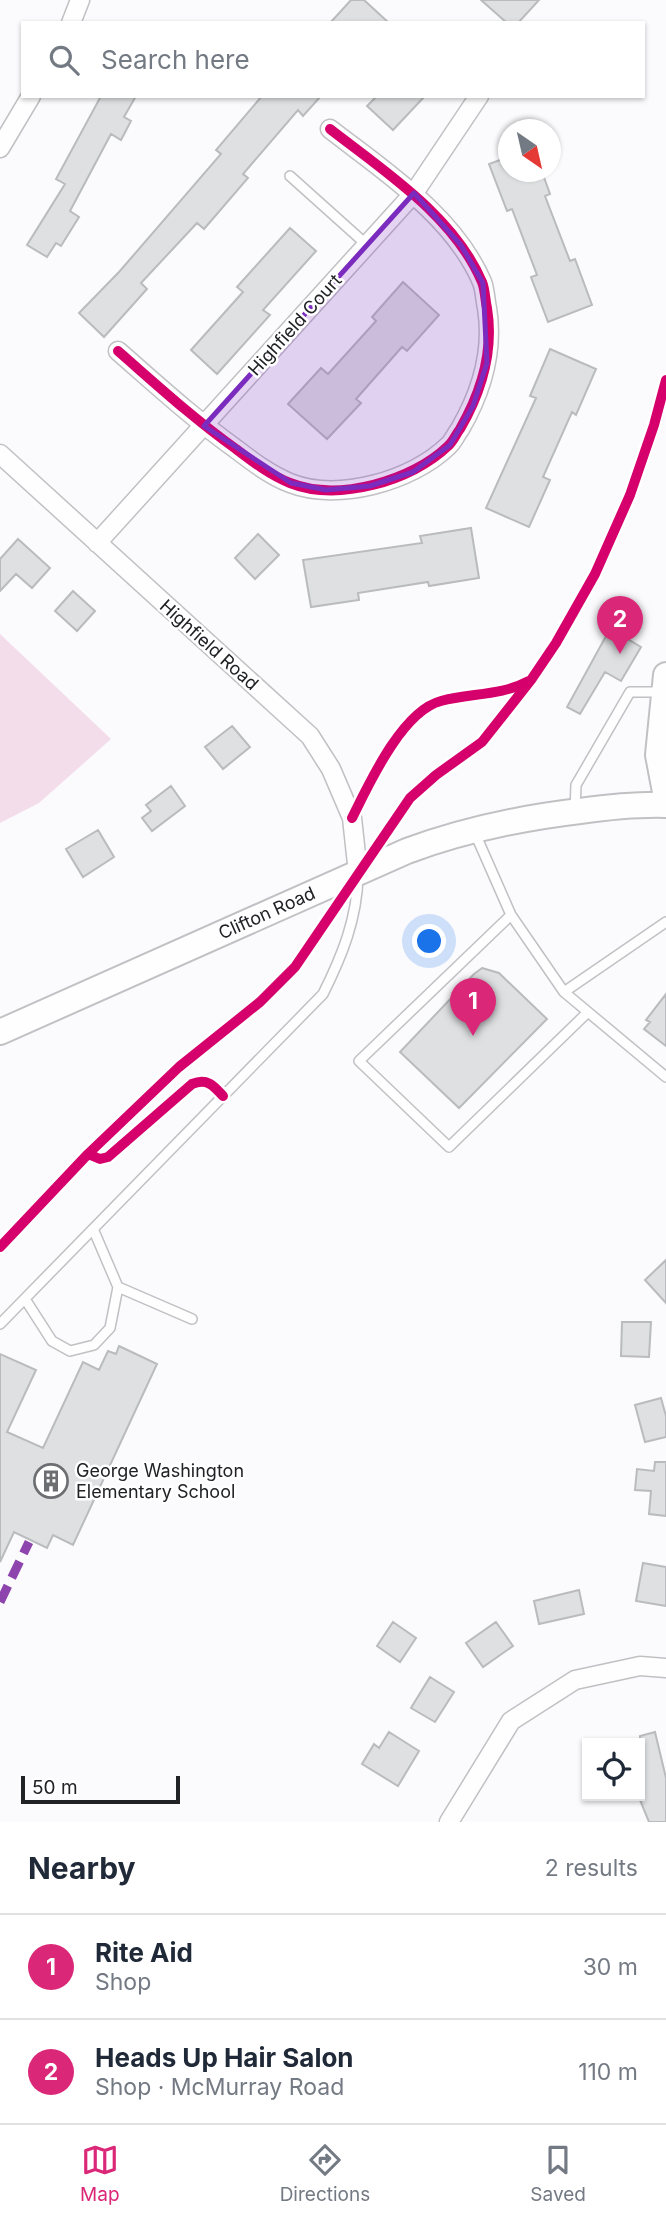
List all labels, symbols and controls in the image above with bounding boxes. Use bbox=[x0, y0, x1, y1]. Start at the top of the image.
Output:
search box bbox=[21, 21, 645, 98]
icon: search bbox=[45, 41, 83, 79]
text: Search here bbox=[101, 44, 250, 75]
north arrow bbox=[498, 119, 561, 182]
street label: Highfield Court bbox=[244, 270, 346, 380]
street label: Highfield Road bbox=[156, 595, 263, 694]
pin: 2 bbox=[597, 596, 643, 654]
street label: Clifton Road bbox=[215, 882, 318, 944]
your location bbox=[412, 924, 446, 958]
pin: 1 bbox=[450, 978, 496, 1036]
place label: George Washington Elementary School bbox=[76, 1460, 244, 1502]
building icon: George Washington Elementary School bbox=[32, 1462, 70, 1500]
map controls bbox=[582, 1738, 645, 1801]
button: locate bbox=[582, 1738, 645, 1801]
scale bar bbox=[21, 1773, 180, 1805]
text: 50 m bbox=[32, 1776, 78, 1799]
text: Nearby bbox=[28, 1850, 136, 1886]
text: 2 results bbox=[545, 1854, 638, 1882]
text: Rite Aid bbox=[95, 1937, 193, 1968]
text: 1 bbox=[46, 1953, 56, 1981]
text: 30 m bbox=[583, 1953, 638, 1981]
text: Shop bbox=[95, 1968, 151, 1996]
text: Heads Up Hair Salon bbox=[95, 2042, 354, 2073]
text: 2 bbox=[44, 2058, 58, 2086]
text: 110 m bbox=[578, 2058, 638, 2086]
text: Shop · McMurray Road bbox=[95, 2073, 344, 2101]
tab: Map bbox=[80, 2141, 120, 2206]
tab: Directions bbox=[280, 2141, 370, 2206]
tab: Saved bbox=[530, 2141, 586, 2206]

